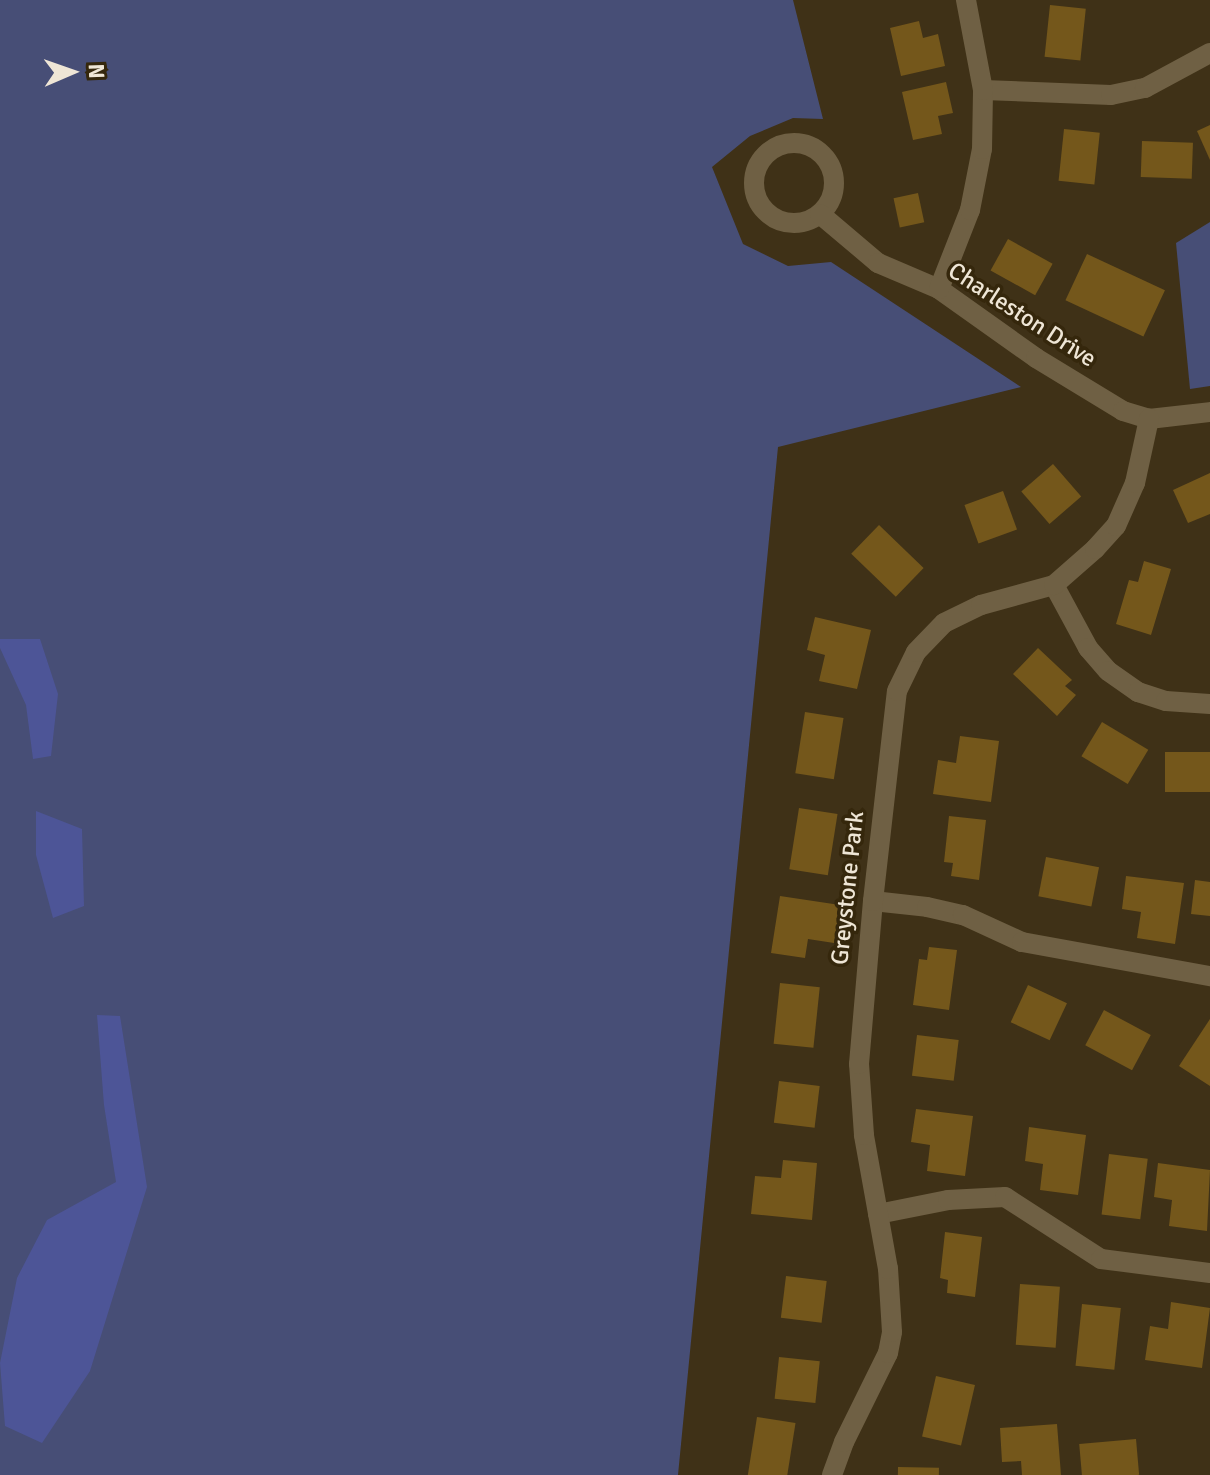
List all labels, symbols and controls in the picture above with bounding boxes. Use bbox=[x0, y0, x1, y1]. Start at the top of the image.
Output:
north arrow bbox=[32, 32, 112, 112]
text: N bbox=[83, 63, 110, 79]
street label: Charleston Drive bbox=[943, 256, 1101, 374]
street label: Greystone Park bbox=[826, 810, 870, 966]

